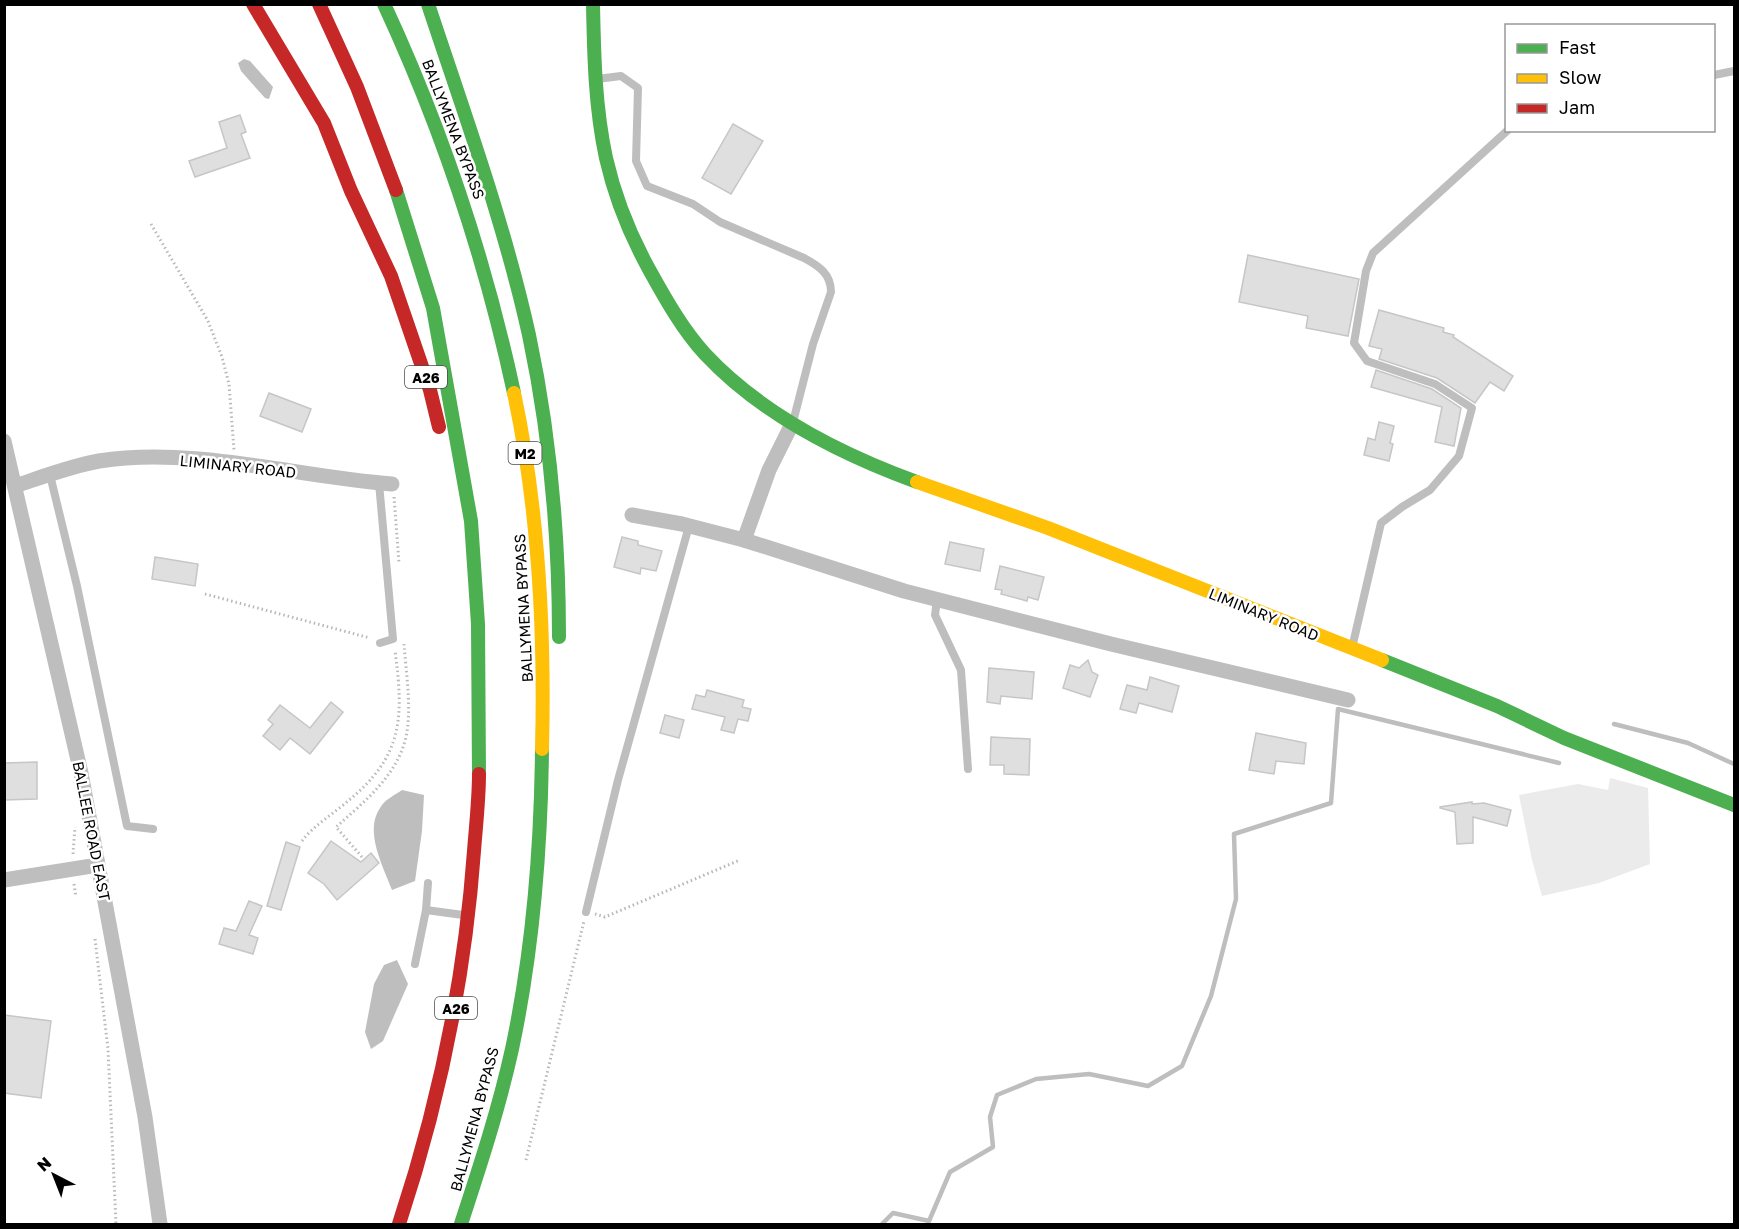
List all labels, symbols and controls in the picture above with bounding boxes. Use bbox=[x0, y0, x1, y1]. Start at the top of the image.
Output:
legend bbox=[1505, 24, 1715, 132]
text: Fast bbox=[1559, 36, 1596, 58]
street label: BALLYMENA BYPASS bbox=[419, 56, 489, 202]
text: Slow bbox=[1559, 66, 1602, 88]
text: Jam bbox=[1559, 96, 1595, 118]
road number: A26 bbox=[405, 366, 447, 388]
road number: M2 bbox=[508, 442, 542, 464]
street label: LIMINARY ROAD bbox=[179, 451, 297, 481]
street label: BALLYMENA BYPASS bbox=[510, 533, 536, 683]
street label: LIMINARY ROAD bbox=[1206, 584, 1322, 644]
street label: BALLEE ROAD EAST bbox=[70, 760, 114, 902]
road number: A26 bbox=[435, 997, 477, 1019]
street label: BALLYMENA BYPASS bbox=[446, 1045, 502, 1193]
north arrow bbox=[24, 1145, 84, 1205]
text: N bbox=[33, 1152, 55, 1175]

